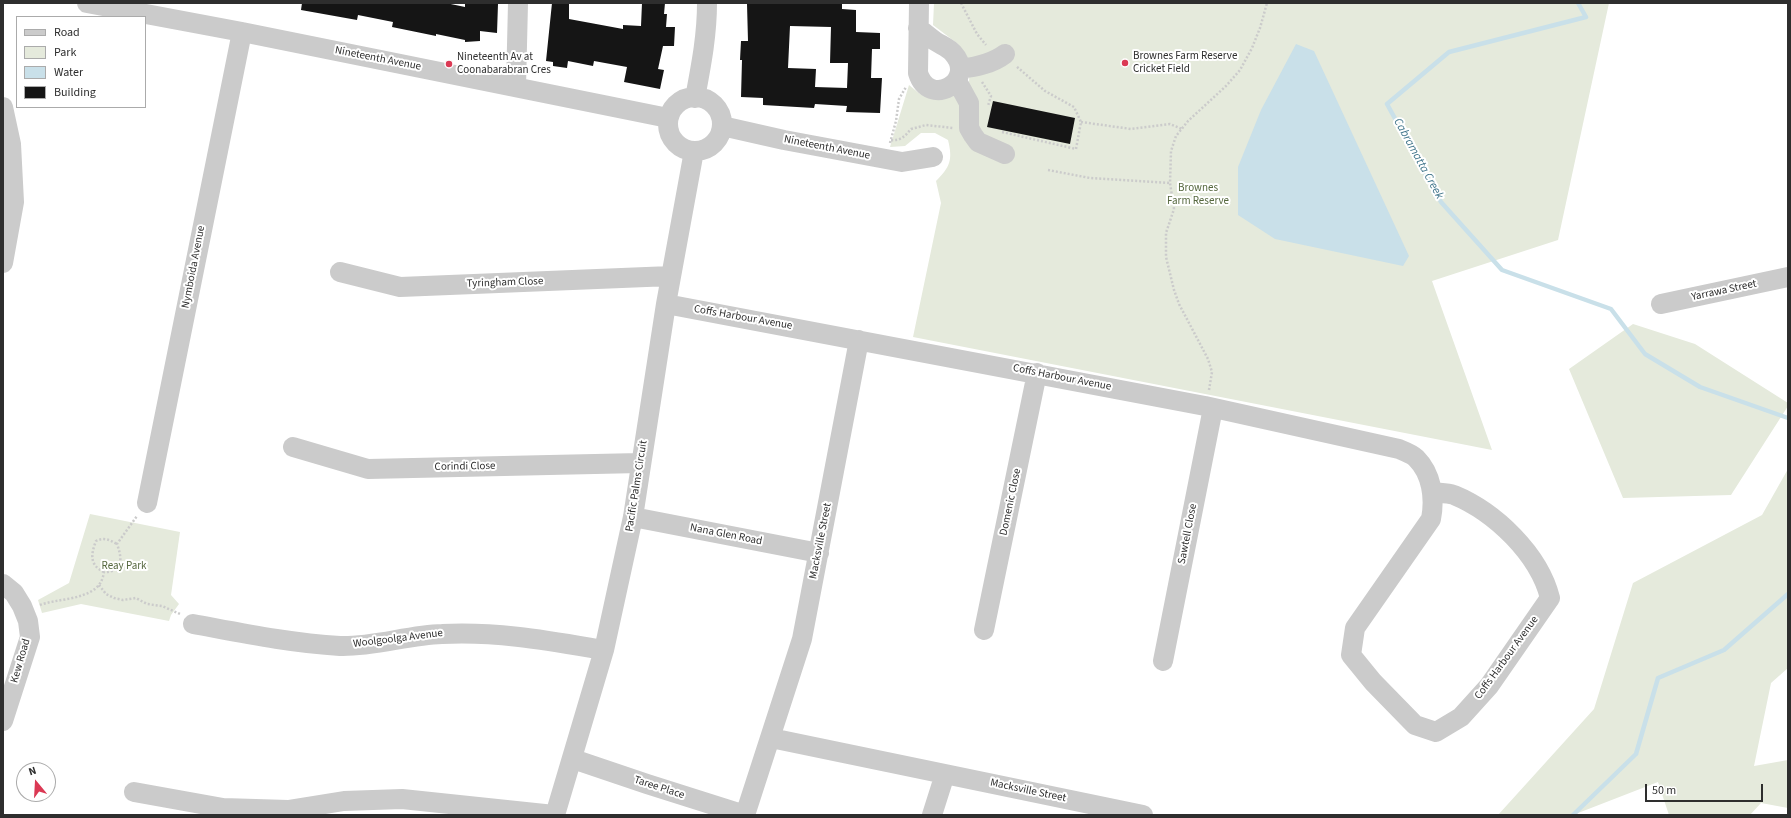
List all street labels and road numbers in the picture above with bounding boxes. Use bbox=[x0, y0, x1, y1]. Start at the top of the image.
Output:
street label: Nineteenth Avenue bbox=[334, 44, 422, 74]
street label: Nineteenth Avenue bbox=[783, 133, 871, 163]
street label: Nymboida Avenue bbox=[180, 225, 208, 309]
street label: Tyringham Close bbox=[466, 275, 544, 291]
street label: Yarrawa Street bbox=[1690, 278, 1758, 304]
street label: Coffs Harbour Avenue bbox=[693, 303, 793, 333]
street label: Coffs Harbour Avenue bbox=[1012, 362, 1112, 394]
street label: Pacific Palms Circuit bbox=[623, 439, 651, 533]
street label: Corindi Close bbox=[434, 460, 496, 474]
street label: Domenic Close bbox=[997, 467, 1025, 537]
street label: Macksville Street bbox=[807, 502, 835, 580]
street label: Sawtell Close bbox=[1176, 503, 1200, 565]
street label: Nana Glen Road bbox=[689, 522, 763, 548]
street label: Coffs Harbour Avenue bbox=[1472, 614, 1542, 702]
street label: Woolgoolga Avenue bbox=[352, 627, 444, 651]
street label: Kew Road bbox=[8, 637, 34, 685]
street label: Taree Place bbox=[632, 774, 686, 802]
street label: Macksville Street bbox=[989, 777, 1067, 805]

